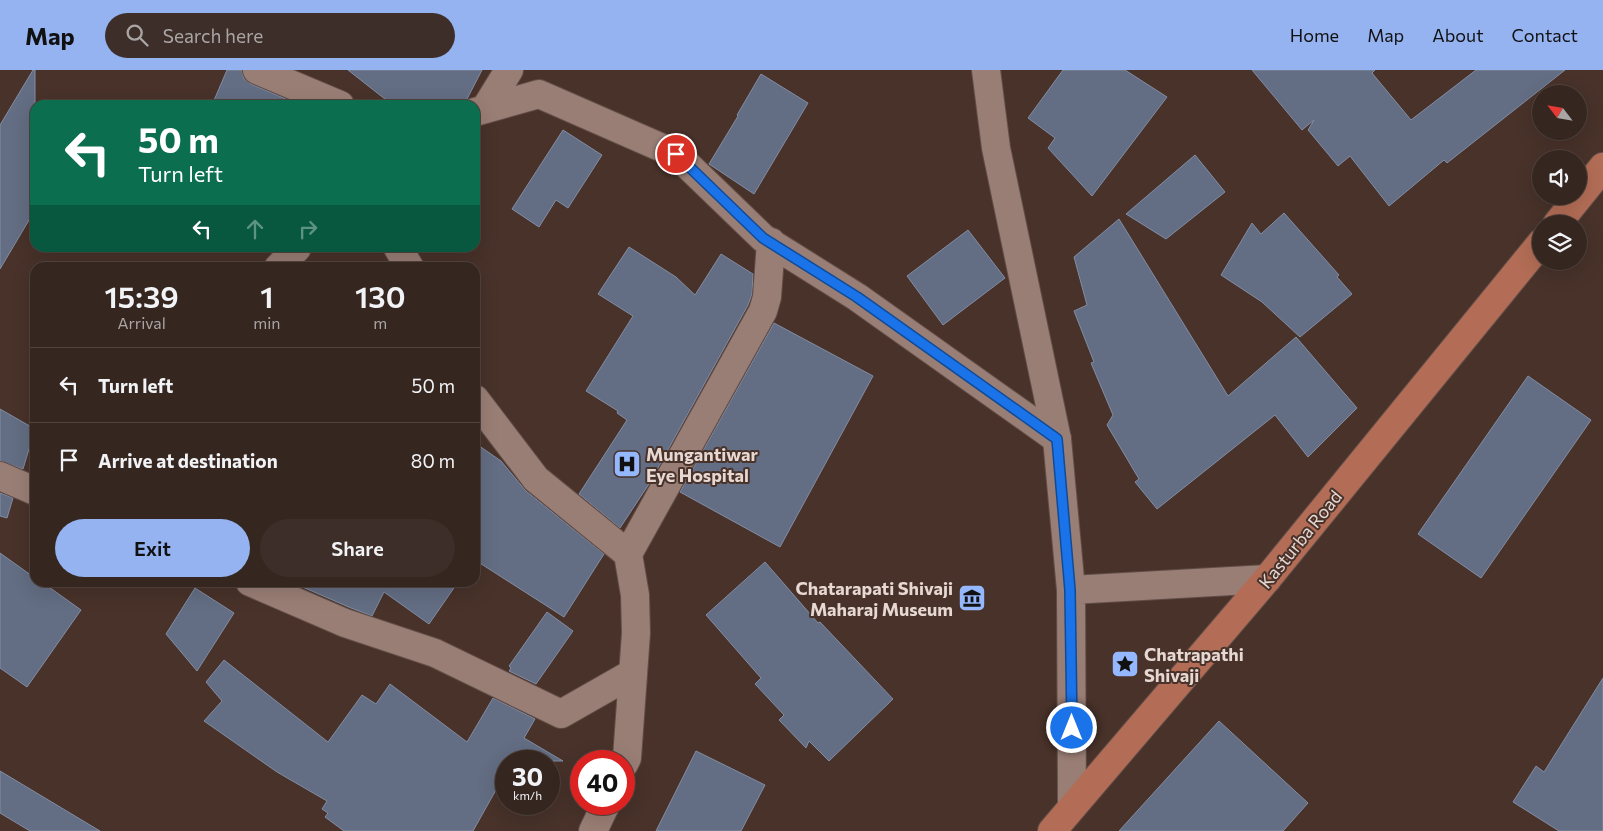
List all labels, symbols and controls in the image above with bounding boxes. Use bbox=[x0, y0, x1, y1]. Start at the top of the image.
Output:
search box bbox=[105, 13, 455, 58]
text: Map bbox=[25, 21, 75, 50]
icon: search bbox=[123, 21, 151, 49]
text: Search here bbox=[163, 24, 263, 47]
text: Home bbox=[1290, 24, 1339, 46]
text: Map bbox=[1367, 24, 1404, 46]
text: About bbox=[1432, 24, 1484, 46]
text: Contact bbox=[1512, 24, 1578, 46]
north arrow bbox=[1532, 85, 1588, 140]
map controls bbox=[1532, 85, 1587, 270]
text: 50 m bbox=[138, 117, 219, 160]
icon: left bbox=[55, 120, 120, 185]
pin bbox=[655, 133, 697, 175]
icon: arrive bbox=[662, 140, 690, 168]
button: sound bbox=[1532, 150, 1587, 205]
text: Turn left bbox=[138, 160, 223, 187]
icon: left bbox=[188, 215, 216, 243]
icon: ahead bbox=[241, 215, 269, 243]
icon: right bbox=[294, 215, 322, 243]
button: layers bbox=[1532, 215, 1587, 270]
text: 15:39 bbox=[105, 277, 179, 314]
text: 1 bbox=[260, 277, 273, 314]
text: 130 bbox=[355, 277, 405, 314]
text: Arrival bbox=[117, 313, 166, 332]
text: min bbox=[253, 313, 280, 332]
text: m bbox=[373, 313, 387, 332]
icon: left bbox=[55, 371, 83, 399]
text: Turn left bbox=[98, 374, 173, 397]
text: 50 m bbox=[411, 374, 455, 397]
place label: Mungantiwar Eye Hospital bbox=[646, 443, 759, 486]
icon: arrive bbox=[55, 446, 83, 474]
text: Arrive at destination bbox=[98, 449, 278, 472]
text: 80 m bbox=[411, 449, 455, 472]
hospital icon: Mungantiwar Eye Hospital bbox=[612, 449, 642, 479]
street label: Kasturba Road bbox=[1254, 486, 1346, 592]
button: Exit bbox=[55, 519, 250, 577]
button: Share bbox=[260, 519, 455, 577]
place label: Chatarapati Shivaji Maharaj Museum bbox=[795, 577, 953, 620]
museum icon: Chatarapati Shivaji Maharaj Museum bbox=[957, 583, 987, 613]
place label: Chatrapathi Shivaji bbox=[1144, 643, 1244, 686]
place icon: Chatrapathi Shivaji bbox=[1110, 649, 1140, 679]
position arrow bbox=[1045, 701, 1097, 753]
speed limit sign: 40 bbox=[570, 750, 635, 815]
text: 30 bbox=[512, 761, 543, 791]
text: km/h bbox=[513, 788, 542, 802]

